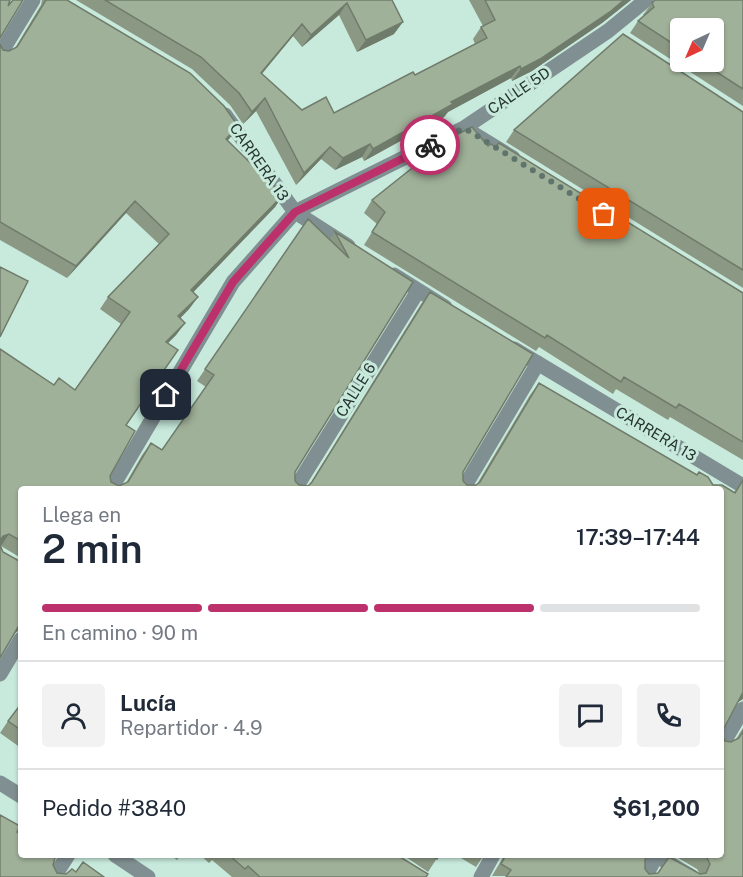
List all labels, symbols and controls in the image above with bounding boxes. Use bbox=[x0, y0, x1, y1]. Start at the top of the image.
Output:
north arrow bbox=[670, 18, 724, 72]
map controls bbox=[670, 18, 724, 72]
street label: CALLE 5D bbox=[485, 64, 553, 118]
courier bbox=[400, 115, 460, 175]
street label: CARRERA 13 bbox=[226, 120, 292, 204]
icon: bike bbox=[414, 129, 447, 162]
pin bbox=[578, 188, 629, 239]
icon: bag bbox=[587, 197, 620, 230]
street label: CALLE 6 bbox=[332, 360, 379, 420]
pin bbox=[140, 369, 191, 420]
icon: home bbox=[149, 378, 182, 411]
street label: CARRERA 13 bbox=[613, 403, 699, 464]
text: Llega en bbox=[42, 503, 121, 527]
text: 17:39–17:44 bbox=[576, 524, 700, 550]
text: 2 min bbox=[42, 526, 143, 572]
text: En camino · 90 m bbox=[42, 621, 198, 645]
button: person bbox=[42, 684, 105, 747]
button: chat bbox=[559, 684, 622, 747]
button: phone bbox=[637, 684, 700, 747]
text: Lucía bbox=[120, 690, 176, 716]
text: Repartidor · 4.9 bbox=[120, 716, 262, 740]
text: Pedido #3840 bbox=[42, 795, 186, 821]
text: $61,200 bbox=[612, 795, 700, 821]

